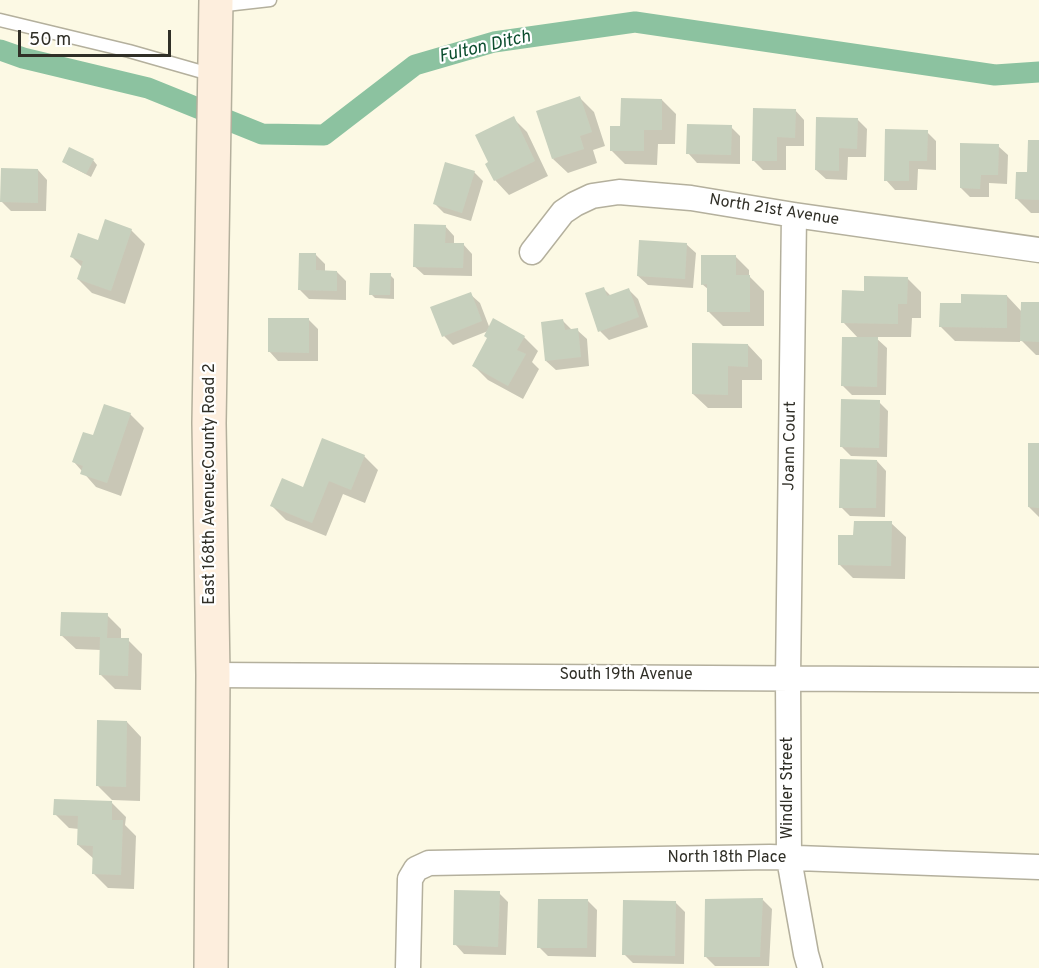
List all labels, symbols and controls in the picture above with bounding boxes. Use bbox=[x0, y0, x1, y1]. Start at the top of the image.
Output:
scale bar bbox=[21, 18, 174, 56]
water label: Fulton Ditch bbox=[437, 27, 533, 69]
text: 50 m bbox=[29, 29, 71, 52]
street label: North 21st Avenue bbox=[708, 191, 840, 231]
street label: East 168th Avenue;County Road 2 bbox=[201, 363, 221, 605]
street label: Joann Court bbox=[781, 401, 801, 491]
street label: South 19th Avenue bbox=[559, 666, 693, 686]
street label: Windler Street bbox=[779, 737, 799, 839]
street label: North 18th Place bbox=[668, 849, 786, 869]

